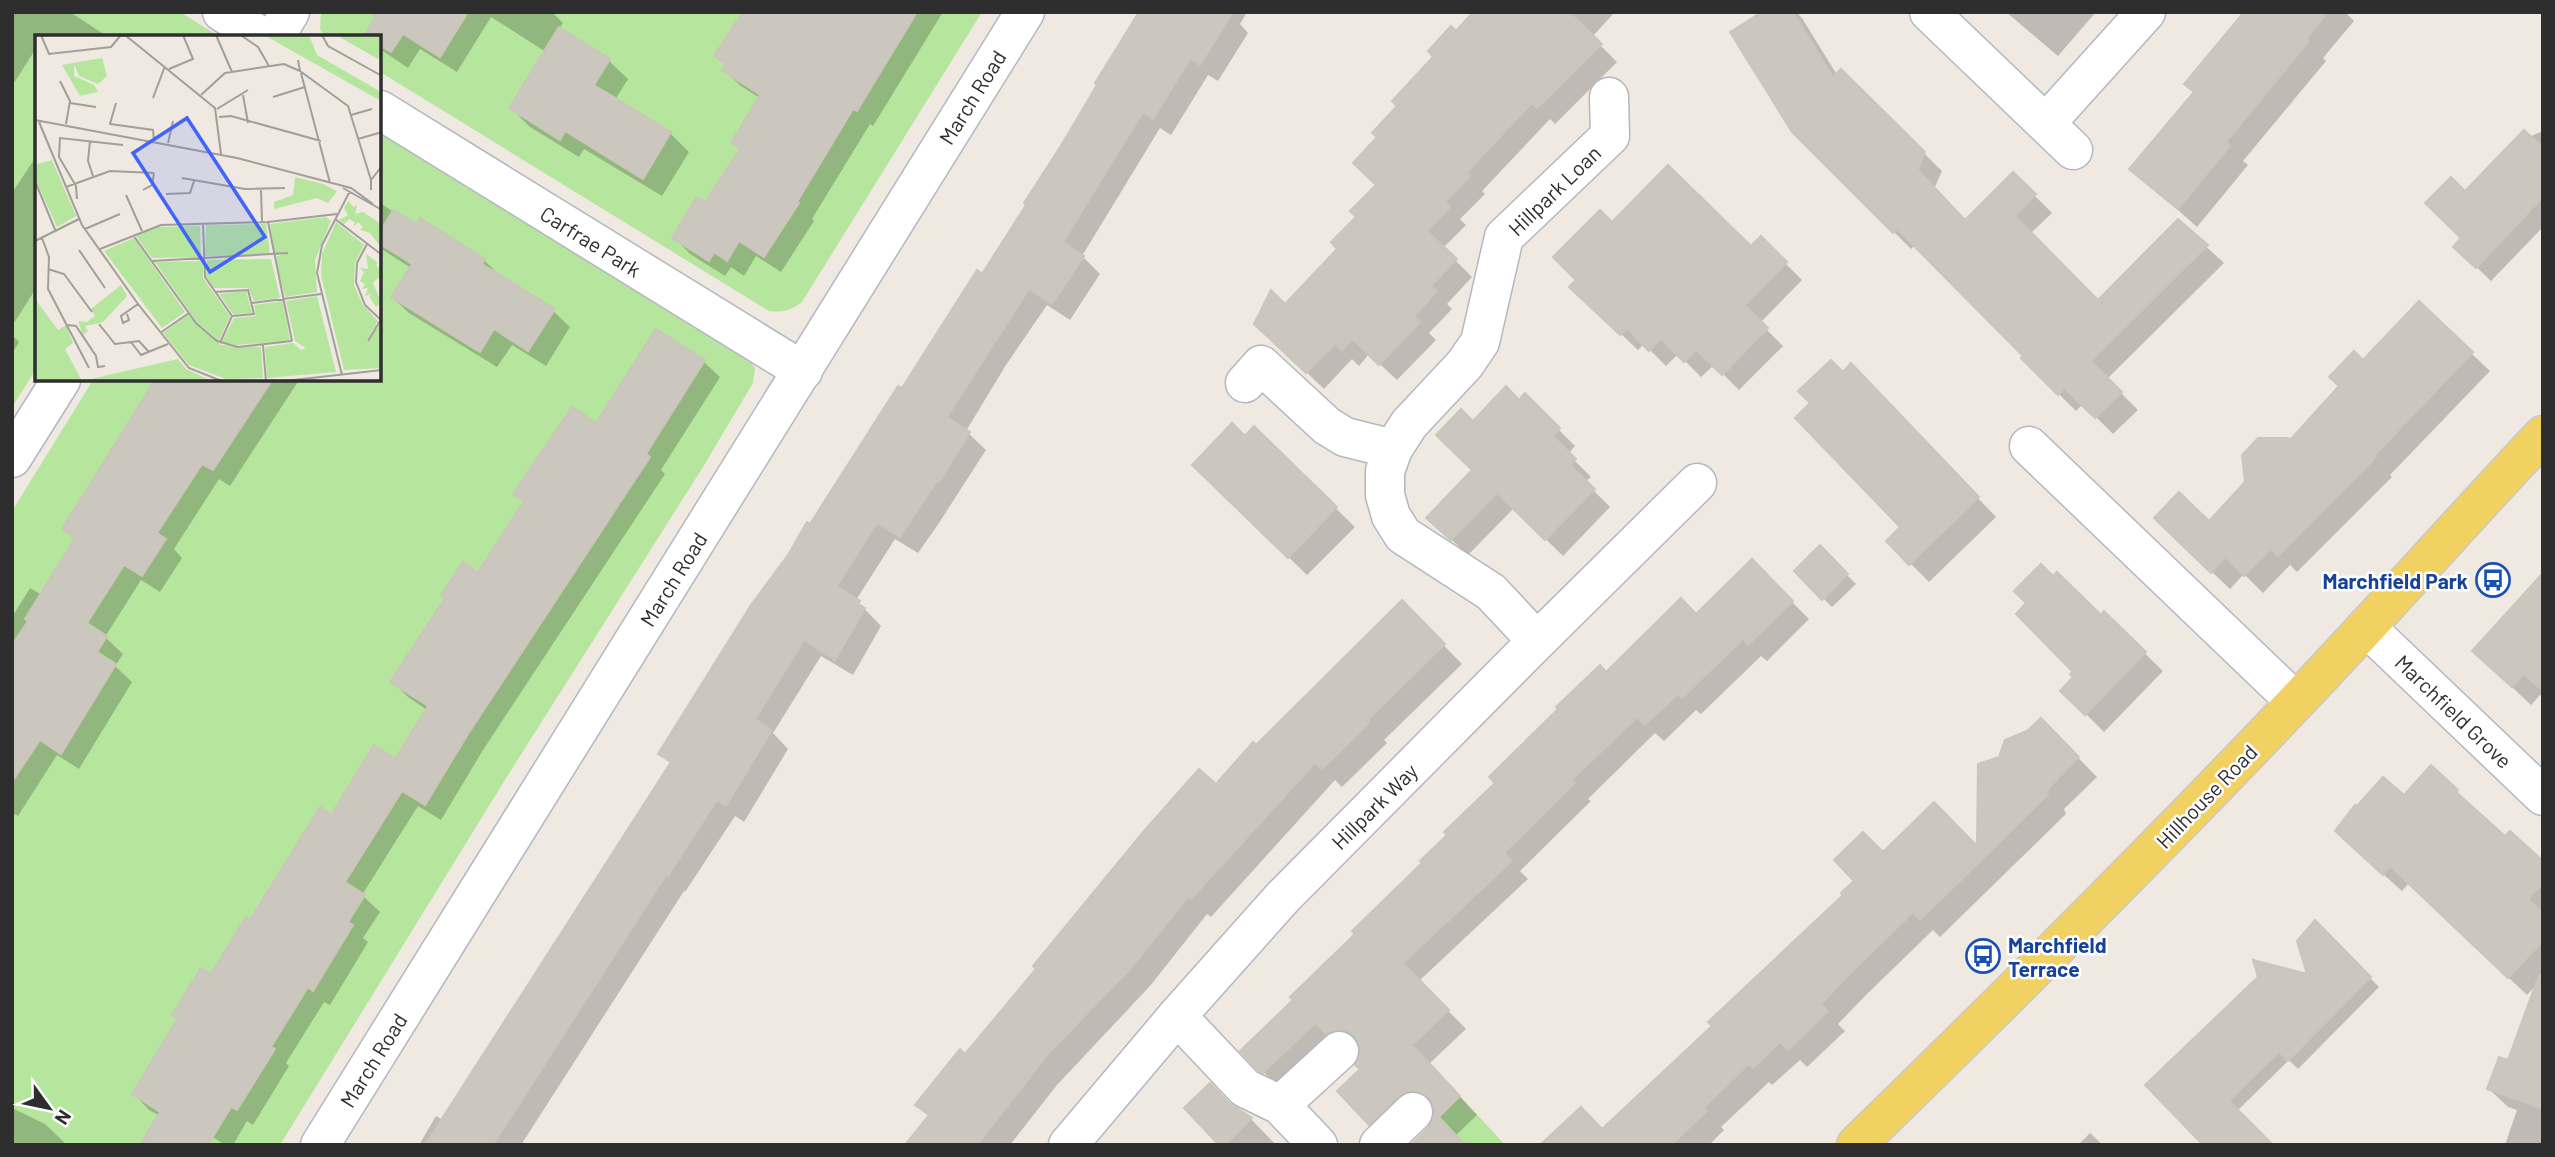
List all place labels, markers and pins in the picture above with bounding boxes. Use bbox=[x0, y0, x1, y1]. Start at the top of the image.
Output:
bus stop icon: Marchfield Park bbox=[2474, 561, 2512, 599]
place label: Marchfield Park bbox=[2323, 568, 2468, 593]
place label: Marchfield Terrace bbox=[2008, 932, 2107, 981]
bus stop icon: Marchfield Terrace bbox=[1964, 937, 2002, 975]

